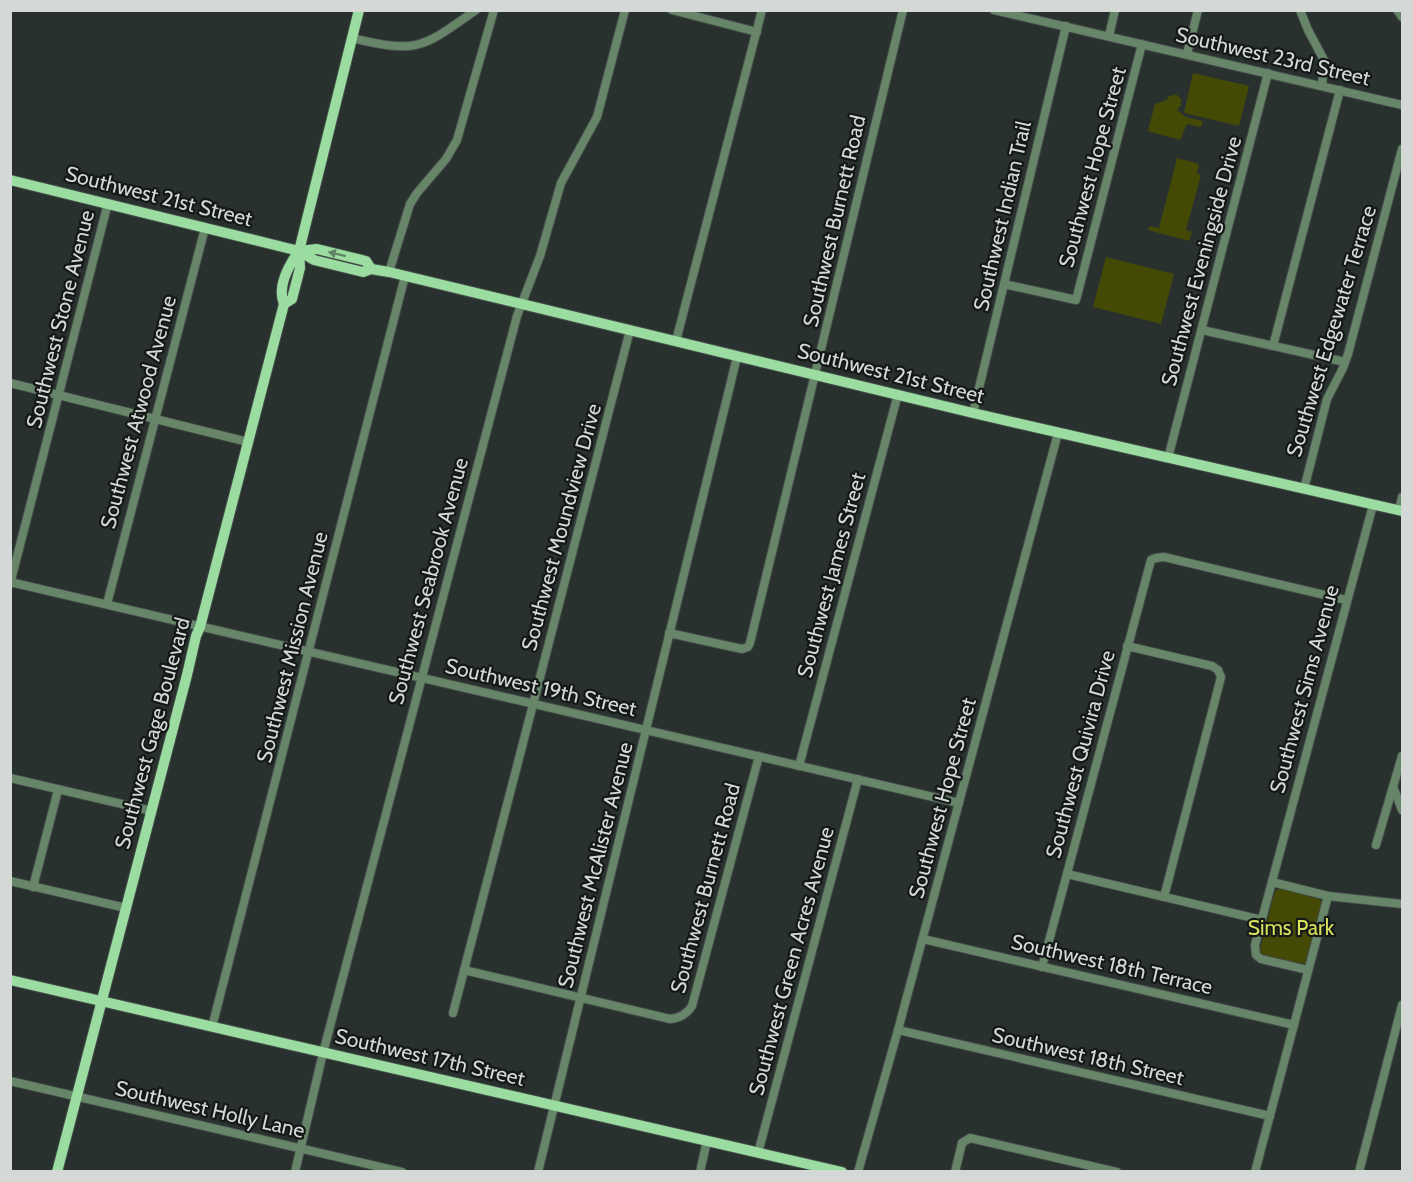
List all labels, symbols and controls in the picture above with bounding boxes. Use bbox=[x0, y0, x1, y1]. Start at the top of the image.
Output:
street label: Southwest 23rd Street bbox=[1173, 21, 1373, 91]
street label: Southwest Hope Street bbox=[1053, 64, 1131, 270]
street label: Southwest Burnett Road bbox=[797, 113, 871, 329]
street label: Southwest Indian Trail bbox=[968, 118, 1036, 314]
street label: Southwest Eveningside Drive bbox=[1156, 133, 1246, 389]
street label: Southwest 21st Street bbox=[63, 161, 255, 231]
street label: Southwest Edgewater Terrace bbox=[1281, 202, 1381, 460]
street label: Southwest Stone Avenue bbox=[21, 207, 99, 431]
one-way arrow bbox=[328, 249, 346, 259]
street label: Southwest Atwood Avenue bbox=[95, 293, 181, 531]
street label: Southwest 21st Street bbox=[795, 338, 987, 408]
street label: Southwest Moundview Drive bbox=[516, 400, 606, 653]
street label: Southwest Seabrook Avenue bbox=[383, 455, 473, 707]
street label: Southwest James Street bbox=[792, 470, 870, 680]
street label: Southwest Mission Avenue bbox=[251, 529, 333, 765]
street label: Southwest Sims Avenue bbox=[1264, 582, 1344, 796]
street label: Southwest Gage Boulevard bbox=[109, 615, 195, 851]
street label: Southwest Quivira Drive bbox=[1040, 647, 1120, 861]
street label: Southwest 19th Street bbox=[443, 653, 639, 721]
street label: Southwest Hope Street bbox=[903, 695, 981, 901]
street label: Southwest McAlister Avenue bbox=[552, 739, 638, 990]
street label: Southwest Burnett Road bbox=[665, 780, 745, 996]
street label: Southwest Green Acres Avenue bbox=[743, 824, 839, 1098]
park label: Sims Park bbox=[1248, 915, 1335, 940]
street label: Southwest 18th Terrace bbox=[1009, 929, 1215, 999]
street label: Southwest 18th Street bbox=[990, 1022, 1186, 1090]
street label: Southwest 17th Street bbox=[333, 1023, 527, 1091]
street label: Southwest Holly Lane bbox=[113, 1075, 307, 1143]

